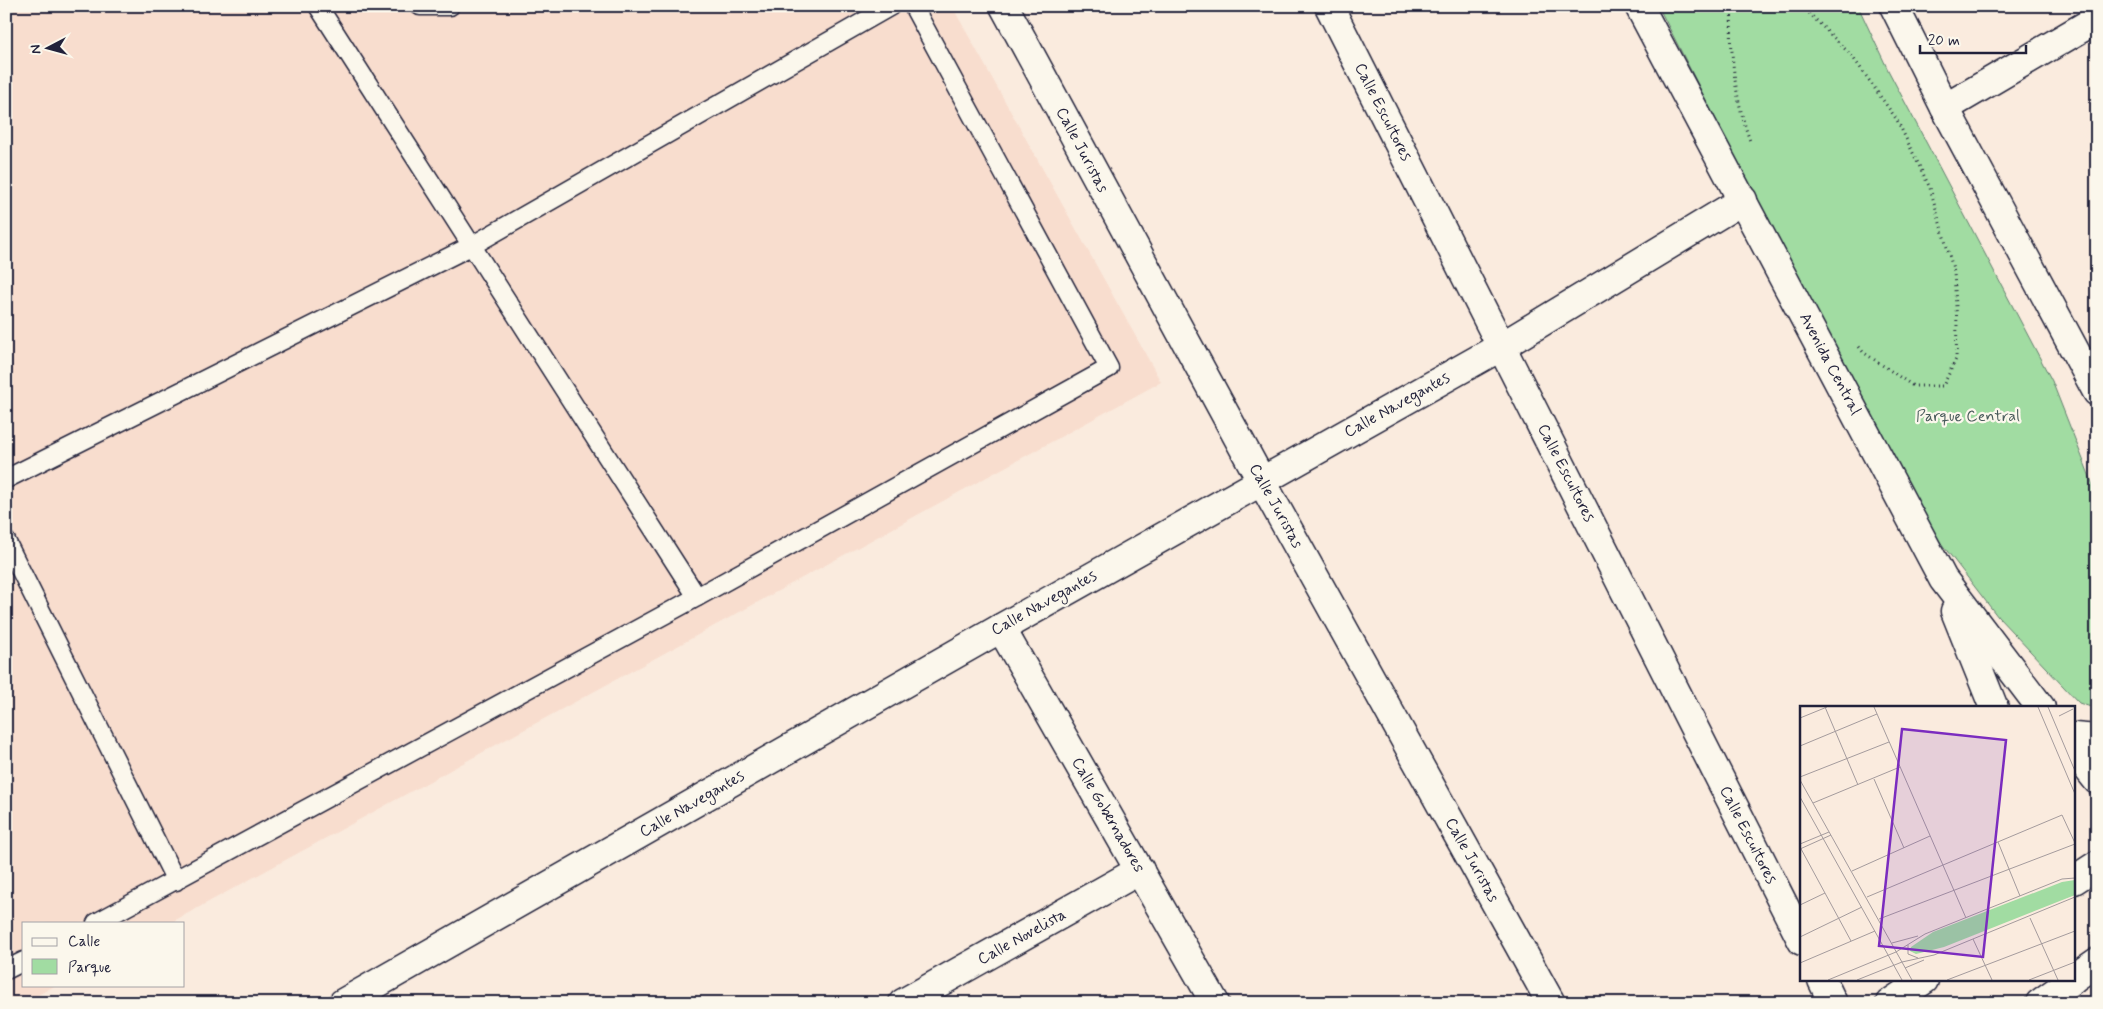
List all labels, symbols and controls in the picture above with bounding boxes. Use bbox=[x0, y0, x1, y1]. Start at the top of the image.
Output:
north arrow bbox=[22, 22, 72, 72]
scale bar bbox=[1920, 22, 2027, 54]
text: 20 m bbox=[1928, 31, 1960, 51]
text: N bbox=[27, 44, 46, 55]
street label: Calle Escultores bbox=[1349, 59, 1417, 165]
street label: Calle Juristas bbox=[1051, 104, 1113, 196]
street label: Avenida Central bbox=[1794, 309, 1866, 419]
street label: Calle Navegantes bbox=[1340, 367, 1454, 444]
park label: Parque Central bbox=[1916, 406, 2020, 427]
street label: Calle Escultores bbox=[1532, 420, 1600, 526]
street label: Calle Juristas bbox=[1244, 460, 1308, 552]
street label: Calle Navegantes bbox=[987, 565, 1101, 642]
inset map bbox=[1800, 706, 2076, 982]
street label: Calle Gobernadores bbox=[1066, 754, 1150, 876]
street label: Calle Navegantes bbox=[636, 765, 749, 843]
street label: Calle Escultores bbox=[1714, 782, 1782, 888]
street label: Calle Juristas bbox=[1440, 814, 1504, 906]
street label: Calle Novelista bbox=[974, 904, 1070, 970]
legend bbox=[22, 922, 185, 986]
text: Calle bbox=[68, 932, 100, 952]
text: Parque bbox=[68, 958, 111, 978]

